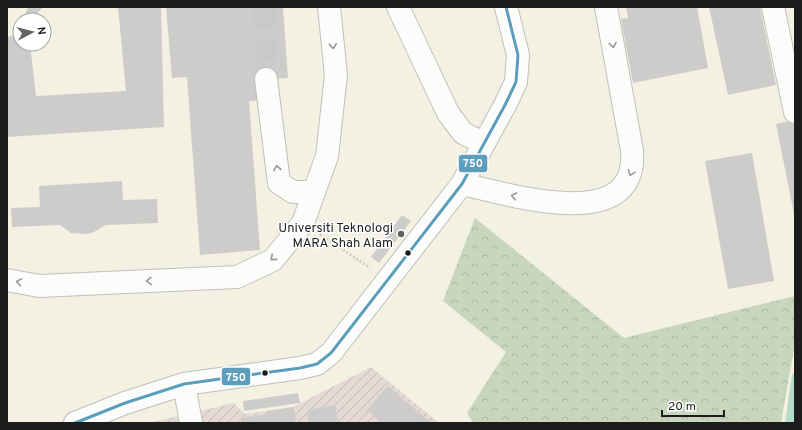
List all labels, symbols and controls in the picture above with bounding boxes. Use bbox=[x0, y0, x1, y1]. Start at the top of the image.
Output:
north arrow bbox=[12, 12, 52, 52]
text: N bbox=[34, 26, 48, 36]
one-way arrow bbox=[608, 42, 617, 48]
one-way arrow bbox=[328, 43, 337, 49]
line badge: 750 bbox=[458, 154, 488, 173]
text: 750 bbox=[463, 157, 483, 171]
one-way arrow bbox=[273, 165, 282, 171]
one-way arrow bbox=[627, 169, 635, 176]
one-way arrow bbox=[511, 192, 517, 200]
place label: Universiti Teknologi MARA Shah Alam bbox=[278, 221, 393, 252]
marker: Universiti Teknologi MARA Shah Alam bbox=[396, 229, 406, 239]
unlabelled marker bbox=[403, 248, 413, 258]
one-way arrow bbox=[270, 253, 278, 260]
one-way arrow bbox=[146, 277, 152, 285]
one-way arrow bbox=[16, 278, 22, 287]
line badge: 750 bbox=[221, 367, 251, 386]
unlabelled marker bbox=[260, 368, 270, 378]
text: 750 bbox=[226, 371, 246, 385]
scale bar bbox=[662, 392, 724, 418]
text: 20 m bbox=[668, 399, 696, 415]

